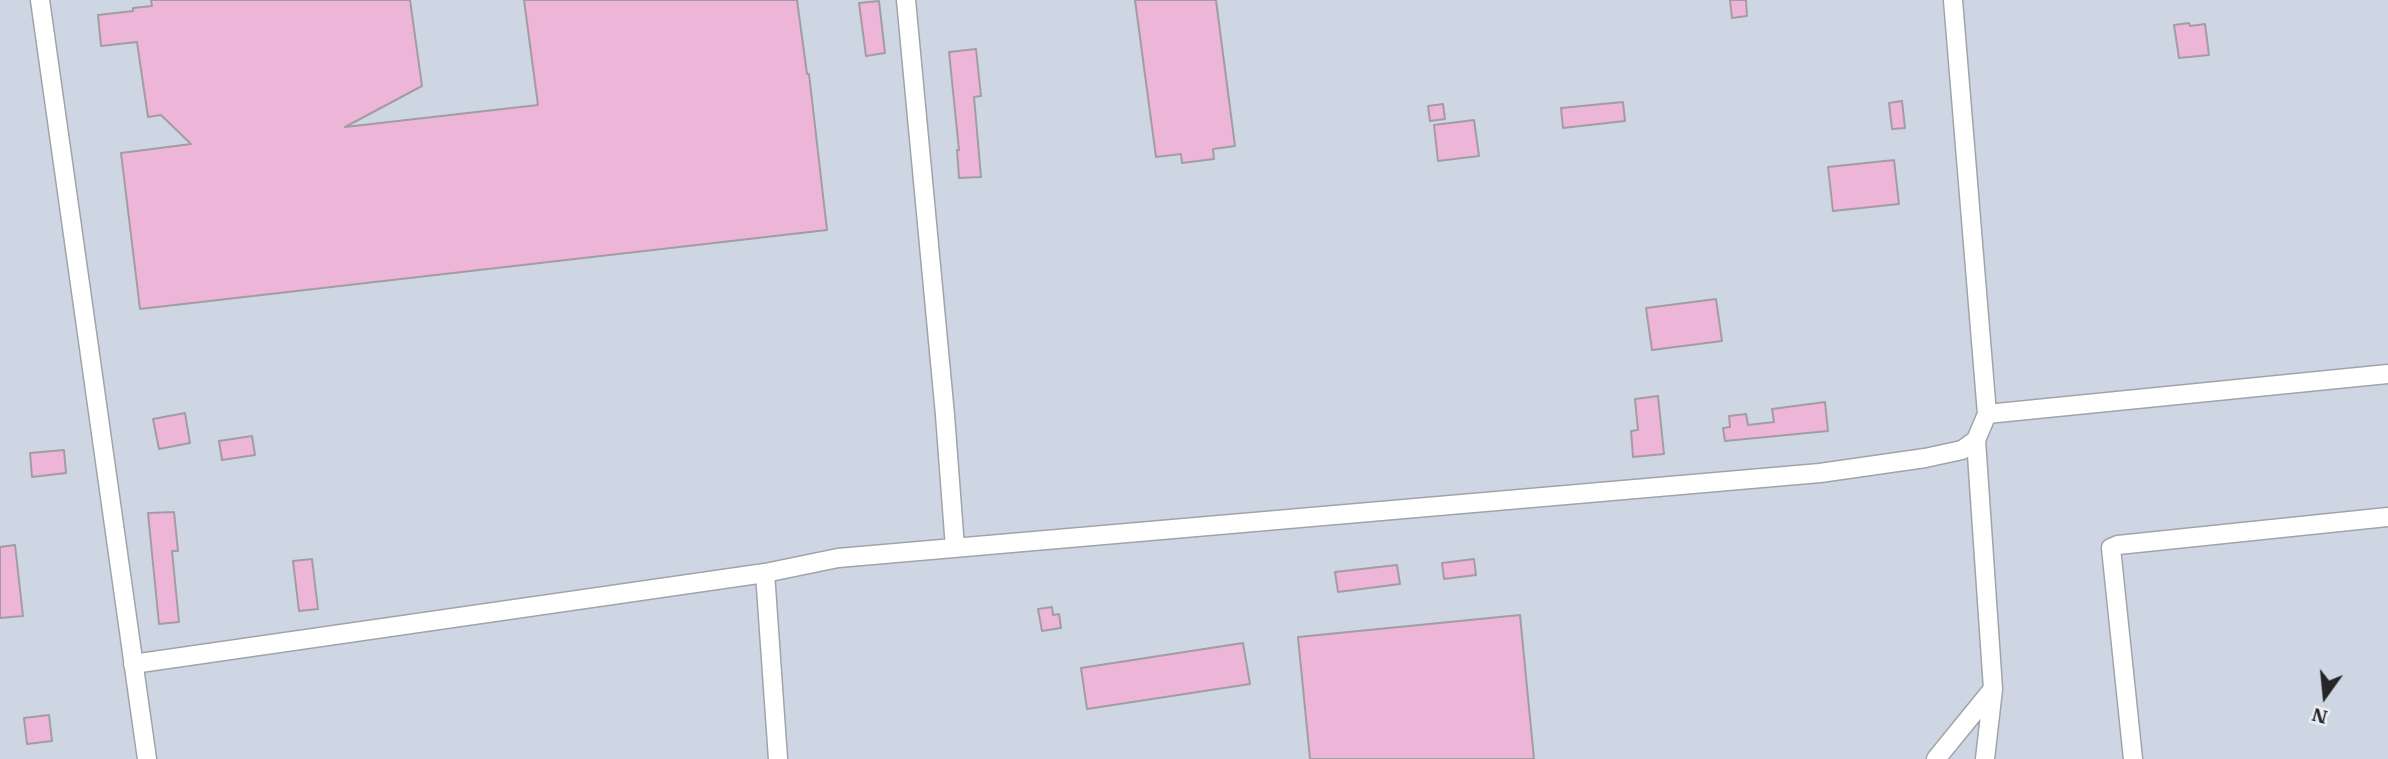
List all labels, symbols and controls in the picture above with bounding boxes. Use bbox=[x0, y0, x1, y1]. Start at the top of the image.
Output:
north arrow bbox=[2290, 661, 2360, 731]
text: N bbox=[2309, 703, 2330, 730]

